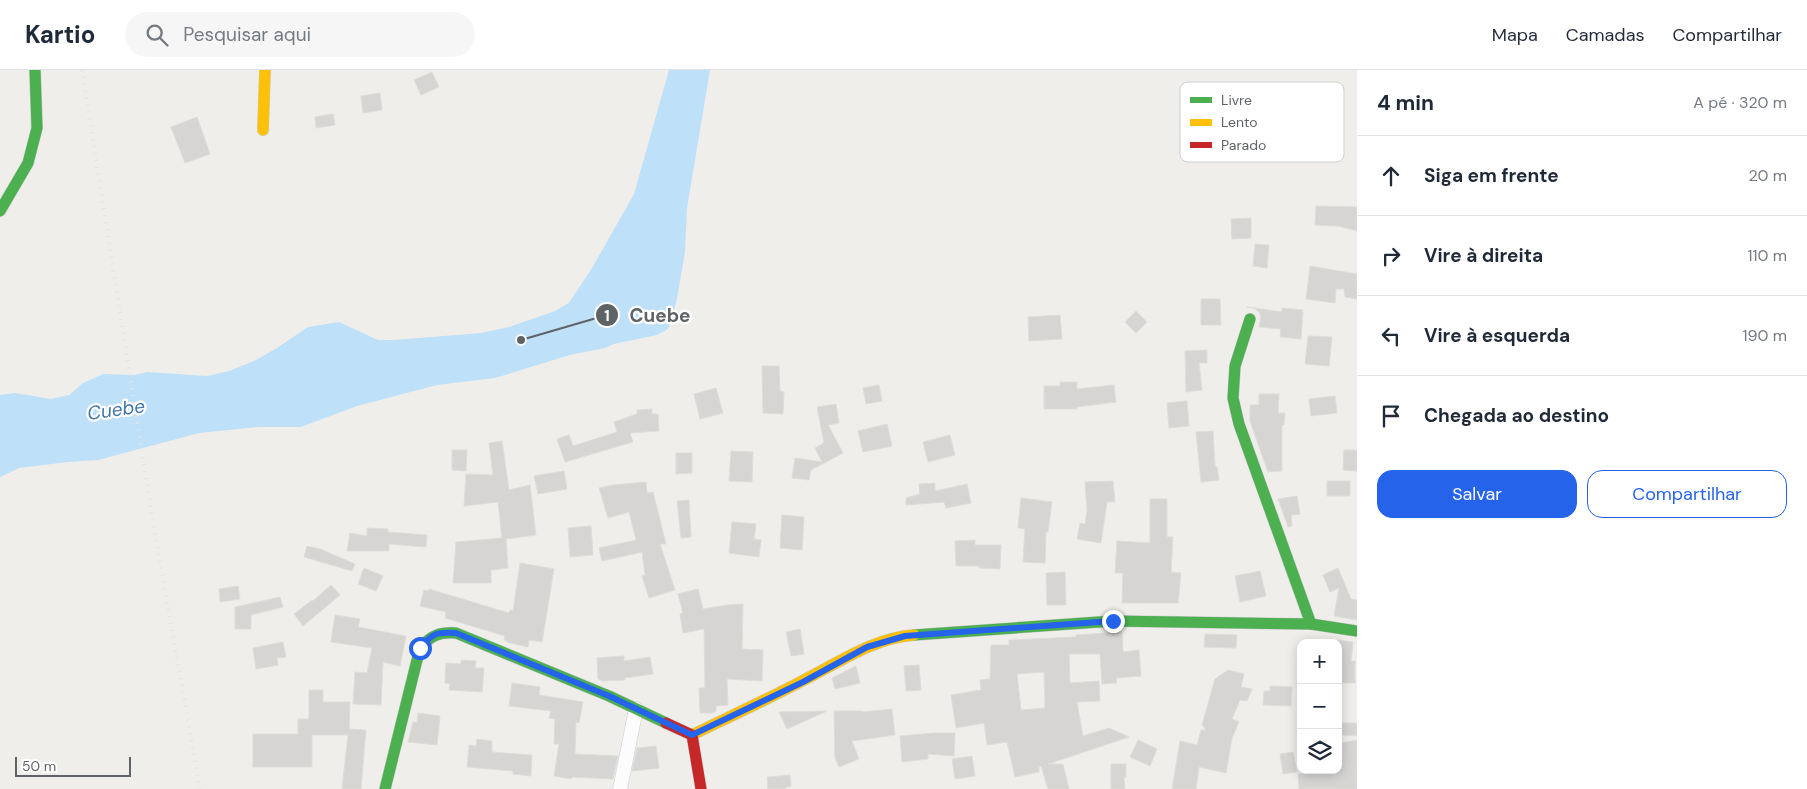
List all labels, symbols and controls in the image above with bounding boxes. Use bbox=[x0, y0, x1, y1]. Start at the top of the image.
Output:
search box bbox=[125, 12, 475, 57]
text: Kartio bbox=[25, 19, 95, 50]
icon: search bbox=[143, 21, 171, 49]
text: Pesquisar aqui bbox=[183, 22, 311, 47]
text: Mapa bbox=[1492, 23, 1538, 47]
text: Camadas bbox=[1566, 23, 1644, 47]
text: Compartilhar bbox=[1672, 23, 1782, 47]
legend bbox=[1180, 82, 1344, 162]
text: 4 min bbox=[1377, 89, 1434, 117]
text: Livre bbox=[1221, 91, 1252, 109]
text: A pé · 320 m bbox=[1693, 92, 1787, 113]
text: Lento bbox=[1221, 113, 1258, 131]
text: Parado bbox=[1221, 136, 1266, 154]
icon: ahead bbox=[1377, 162, 1405, 190]
text: Siga em frente bbox=[1424, 163, 1559, 188]
text: 20 m bbox=[1748, 165, 1787, 186]
icon: right bbox=[1377, 242, 1405, 270]
text: Vire à direita bbox=[1424, 243, 1543, 268]
text: 110 m bbox=[1748, 245, 1787, 266]
callout: Cuebe bbox=[594, 298, 700, 332]
text: Cuebe bbox=[629, 303, 691, 328]
text: 1 bbox=[604, 306, 610, 326]
icon: left bbox=[1377, 322, 1405, 350]
text: Vire à esquerda bbox=[1424, 323, 1570, 348]
text: 190 m bbox=[1743, 325, 1787, 346]
water label: Cuebe bbox=[86, 393, 147, 426]
icon: arrive bbox=[1377, 402, 1405, 430]
text: Chegada ao destino bbox=[1424, 403, 1609, 428]
button: Salvar bbox=[1377, 470, 1577, 518]
button: Compartilhar bbox=[1587, 470, 1787, 518]
route end bbox=[1102, 610, 1125, 633]
route start bbox=[409, 637, 432, 660]
map controls bbox=[1297, 639, 1342, 774]
button: + bbox=[1297, 639, 1342, 684]
button: − bbox=[1297, 684, 1342, 729]
button: layers bbox=[1297, 729, 1342, 774]
scale bar bbox=[15, 754, 131, 777]
text: 50 m bbox=[22, 757, 56, 775]

